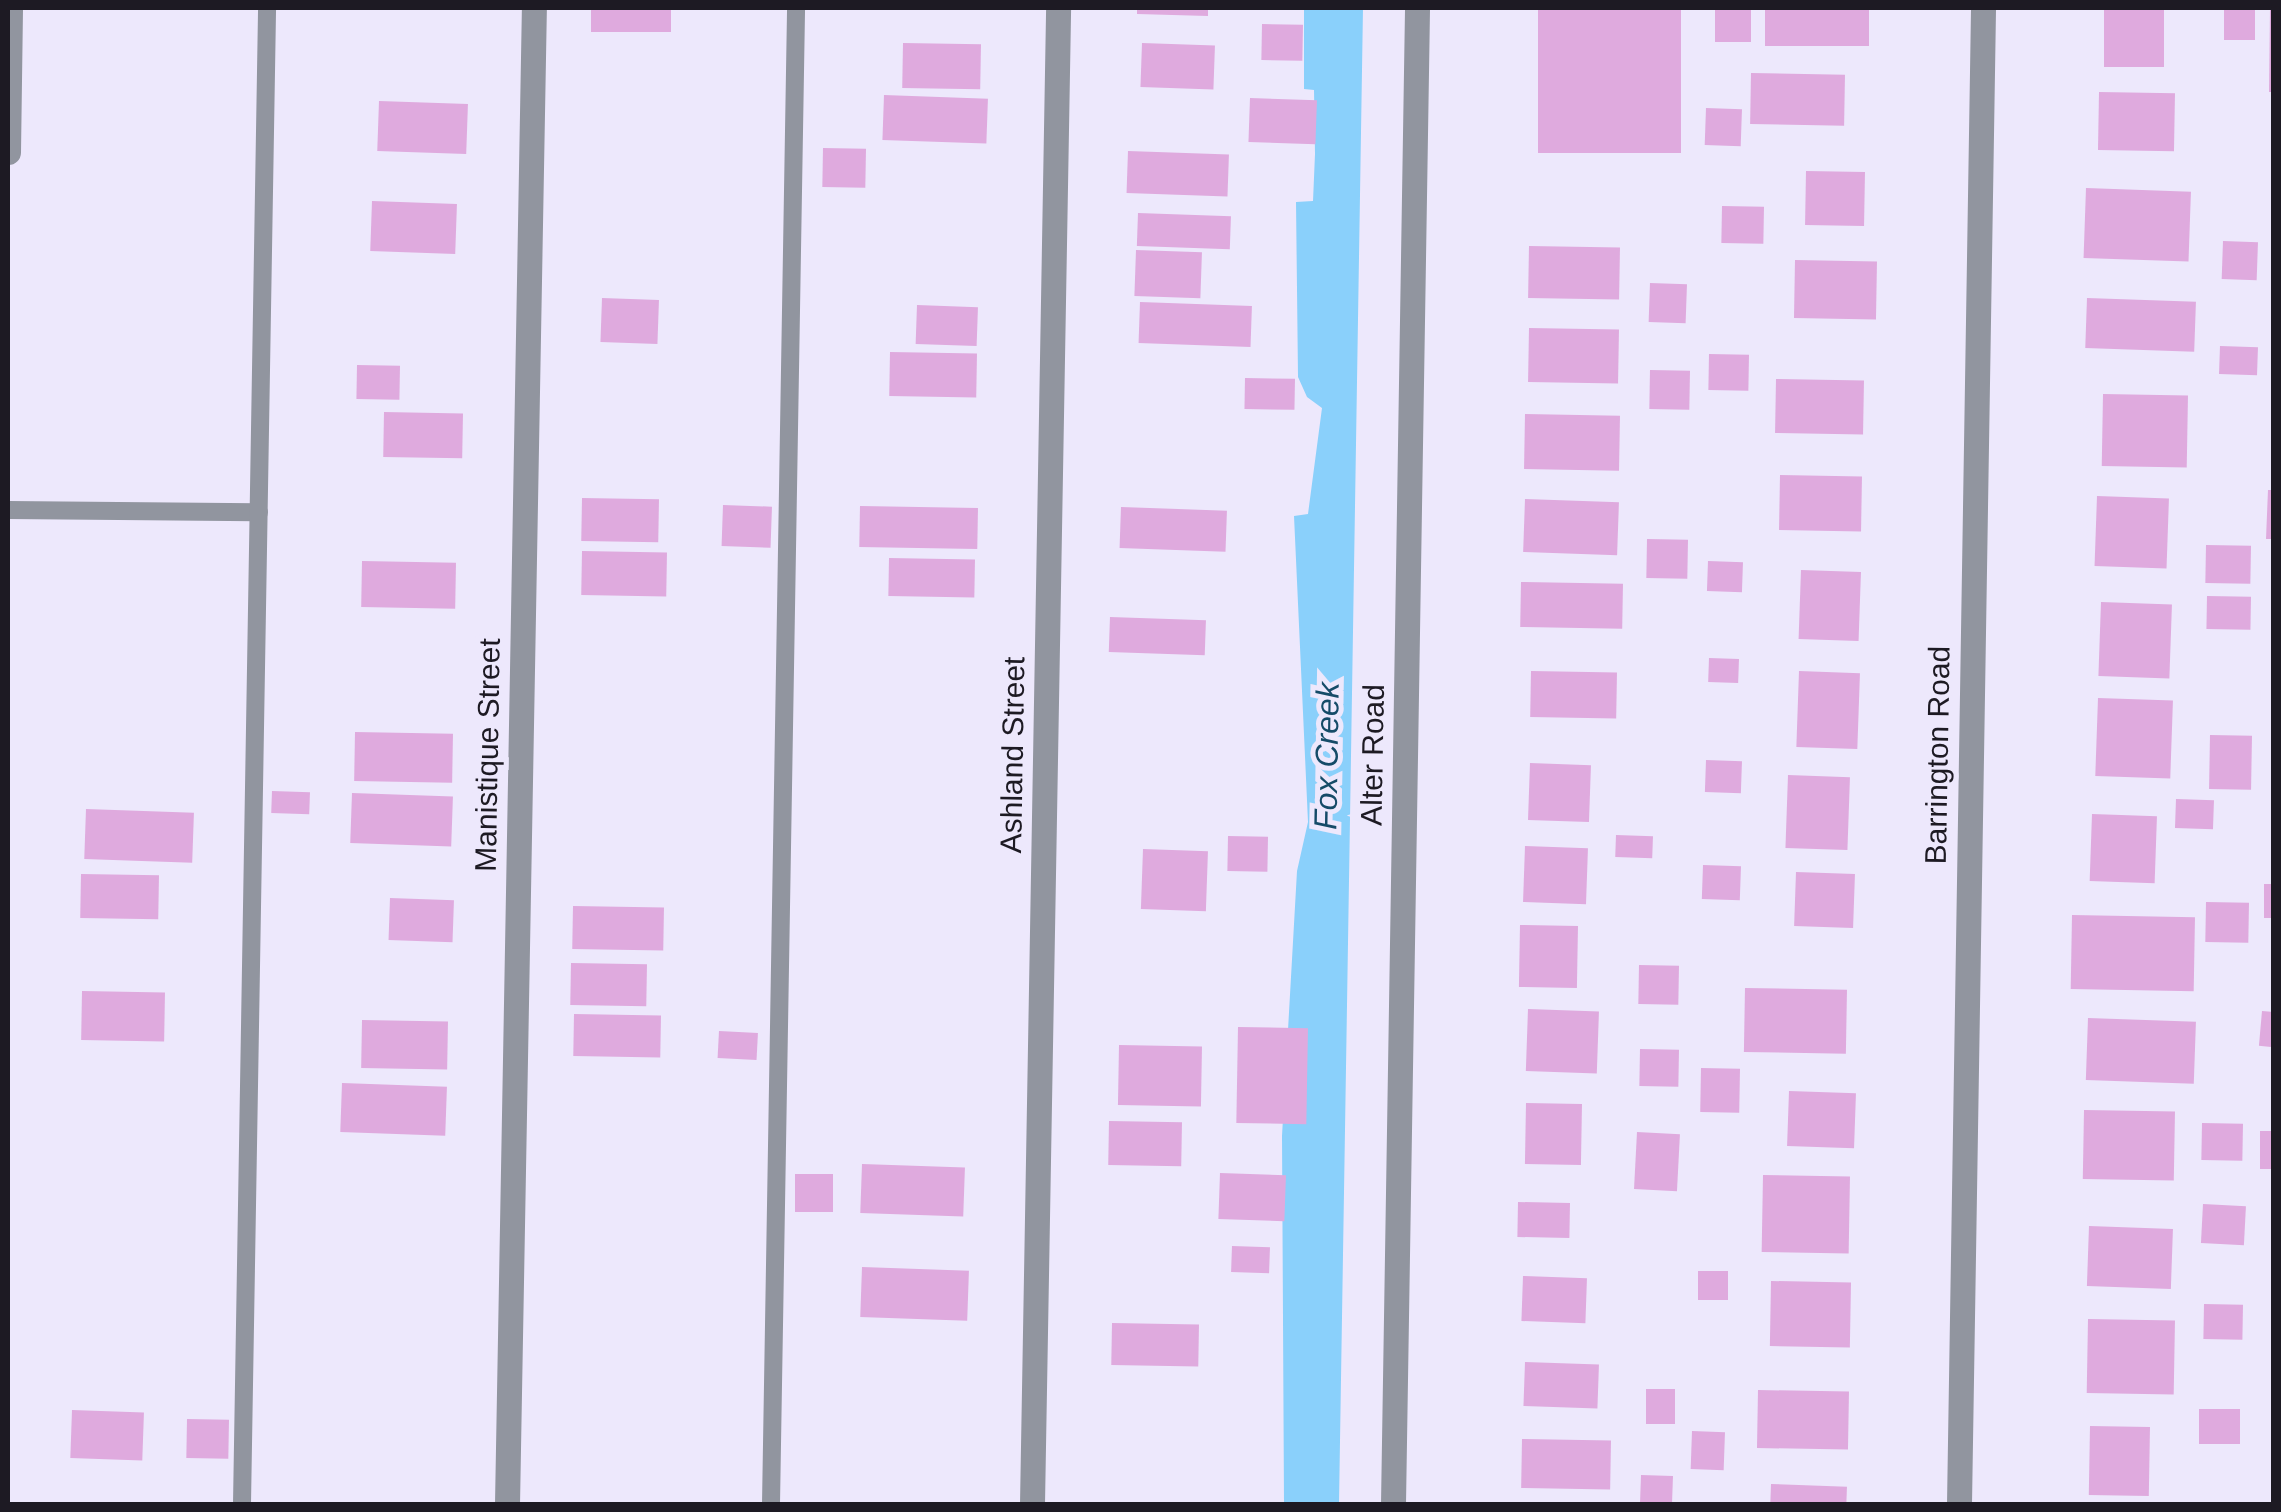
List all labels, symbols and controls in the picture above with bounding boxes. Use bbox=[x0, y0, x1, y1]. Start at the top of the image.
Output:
street label: Manistique Street bbox=[468, 638, 508, 872]
street label: Barrington Road bbox=[1918, 645, 1958, 865]
street label: Ashland Street bbox=[993, 656, 1033, 854]
water label: Fox Creek bbox=[1307, 682, 1347, 830]
street label: Alter Road bbox=[1354, 684, 1392, 826]

